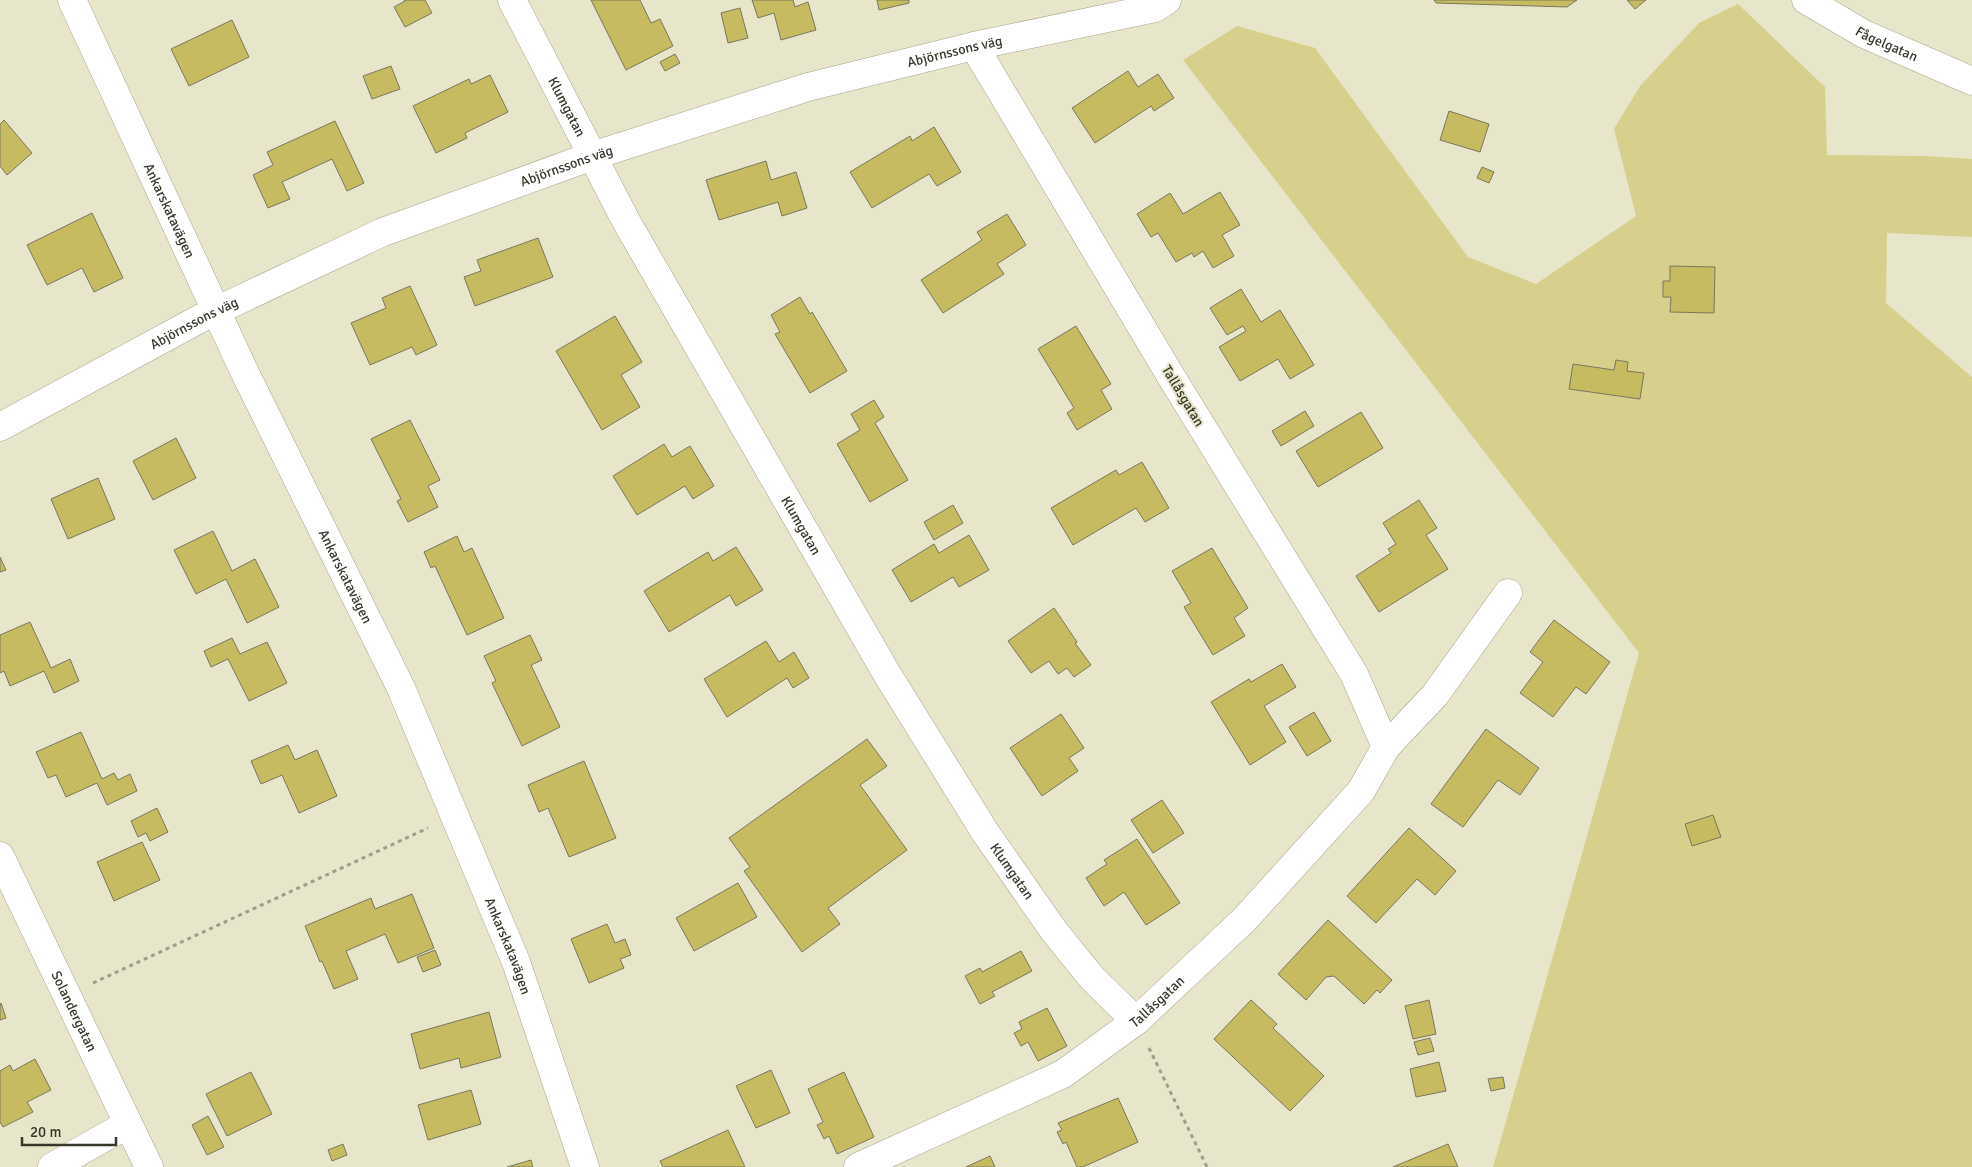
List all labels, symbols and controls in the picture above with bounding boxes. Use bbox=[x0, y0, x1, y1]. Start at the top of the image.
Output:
street label: Fågelgatan bbox=[1852, 22, 1921, 65]
street label: Abjörnssons väg bbox=[905, 32, 1004, 71]
street label: Klumgatan bbox=[545, 74, 590, 140]
street label: Abjörnssons väg bbox=[518, 141, 615, 190]
street label: Ankarskatavägen bbox=[140, 160, 199, 261]
street label: Abjörnssons väg bbox=[147, 293, 241, 353]
street label: Tallåsgatan bbox=[1158, 362, 1208, 430]
street label: Klumgatan bbox=[778, 493, 825, 558]
street label: Ankarskatavägen bbox=[315, 526, 376, 626]
street label: Klumgatan bbox=[987, 839, 1038, 903]
street label: Ankarskatavägen bbox=[481, 895, 535, 997]
street label: Solandergatan bbox=[48, 968, 101, 1054]
street label: Tallåsgatan bbox=[1127, 972, 1188, 1031]
scale bar bbox=[22, 1114, 116, 1146]
text: 20 m bbox=[30, 1123, 61, 1141]

